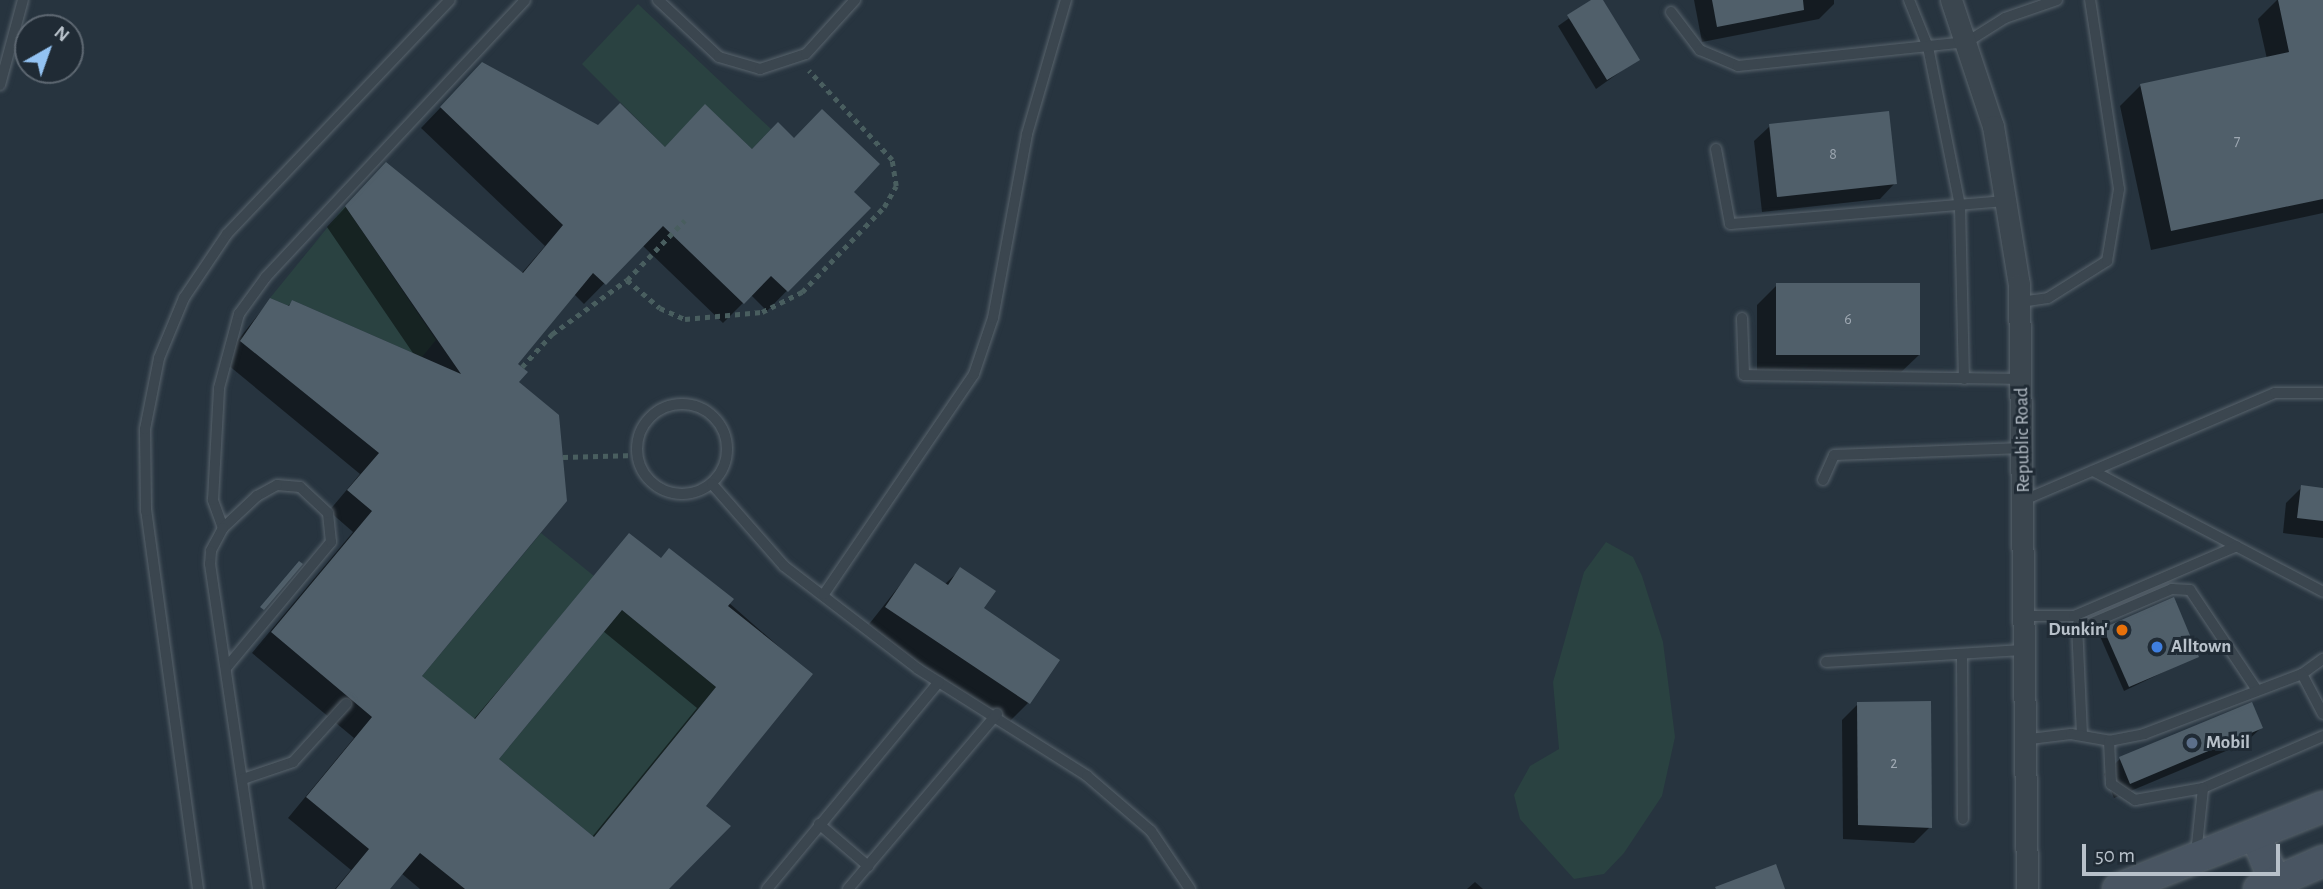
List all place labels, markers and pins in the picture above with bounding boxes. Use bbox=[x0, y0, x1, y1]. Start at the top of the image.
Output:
place label: Dunkin' bbox=[2048, 619, 2108, 641]
marker: Dunkin' bbox=[2114, 622, 2130, 638]
place label: Alltown bbox=[2171, 636, 2231, 658]
marker: Alltown bbox=[2149, 639, 2165, 655]
place label: Mobil bbox=[2206, 732, 2250, 754]
marker: Mobil bbox=[2184, 735, 2200, 751]

